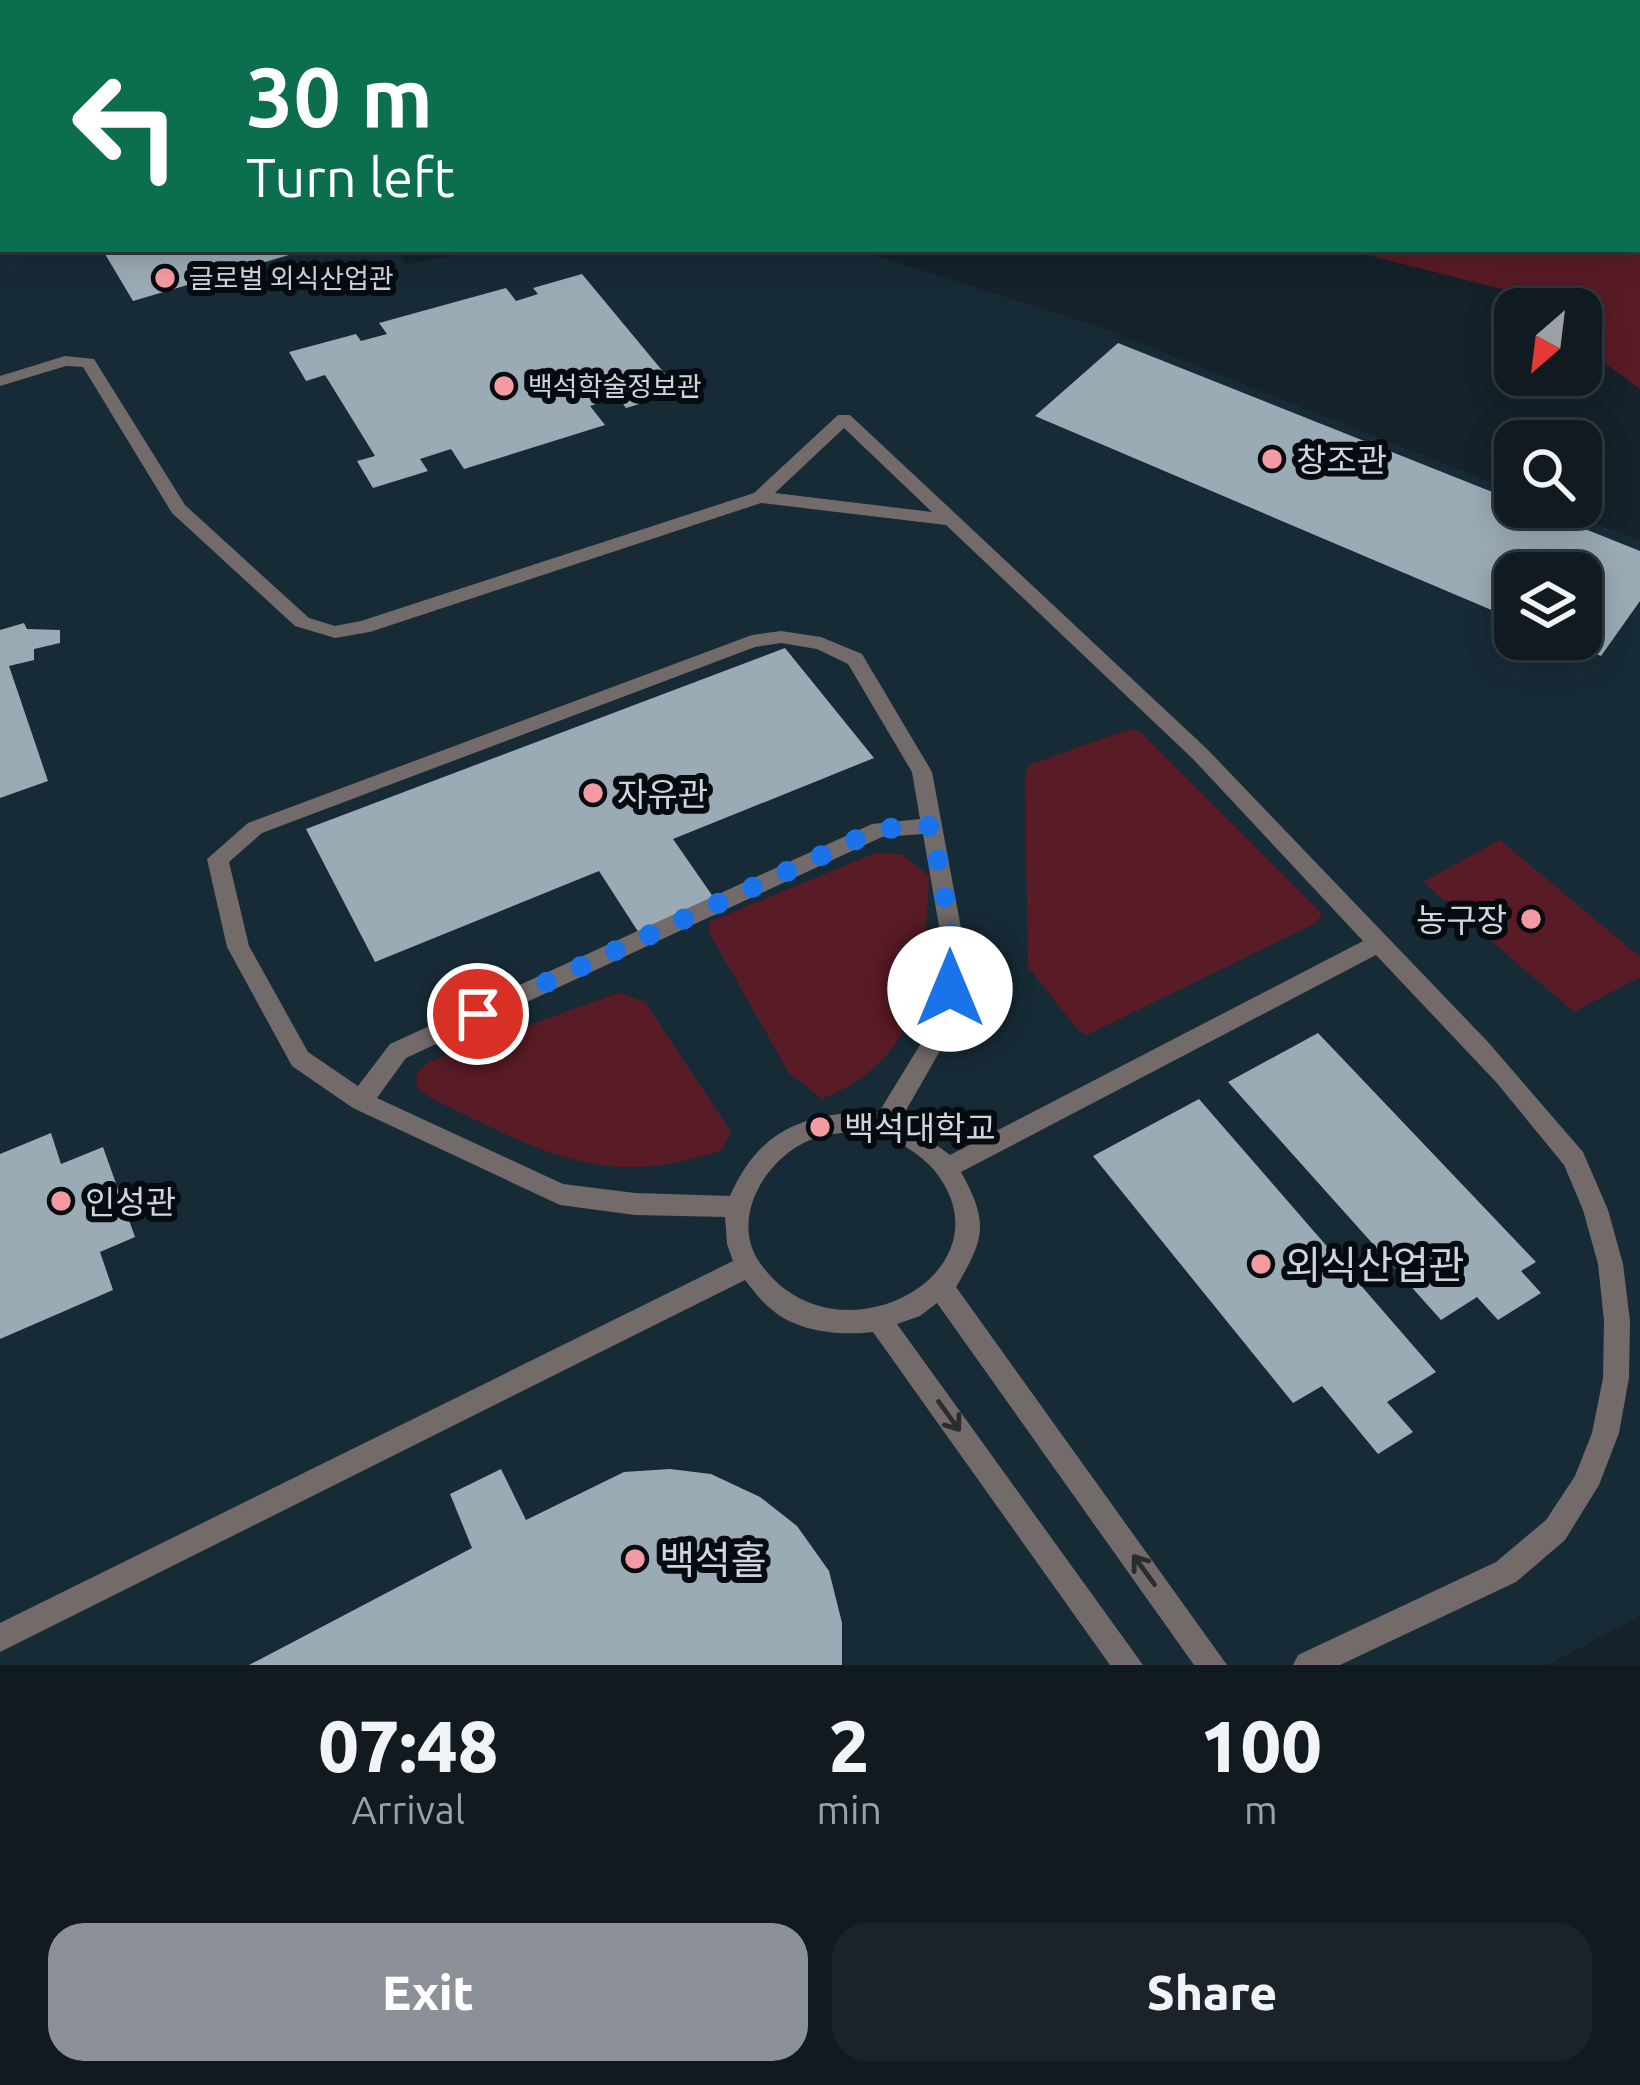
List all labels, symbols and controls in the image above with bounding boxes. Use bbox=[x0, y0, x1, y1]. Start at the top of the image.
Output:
icon: left bbox=[48, 48, 204, 204]
text: 30 m bbox=[246, 49, 433, 143]
text: Turn left bbox=[246, 147, 455, 207]
place label: 글로벌 외식산업관 bbox=[189, 263, 394, 293]
marker: 글로벌 외식산업관 bbox=[152, 265, 178, 291]
north arrow bbox=[1494, 288, 1602, 396]
map controls bbox=[1494, 288, 1602, 660]
place label: 백석학술정보관 bbox=[528, 371, 702, 401]
marker: 백석학술정보관 bbox=[491, 373, 517, 399]
button: search bbox=[1494, 420, 1602, 528]
place label: 창조관 bbox=[1296, 441, 1387, 478]
marker: 창조관 bbox=[1259, 446, 1285, 472]
button: layers bbox=[1494, 552, 1602, 660]
place label: 자유관 bbox=[617, 775, 708, 812]
marker: 자유관 bbox=[580, 780, 606, 806]
place label: 농구장 bbox=[1416, 901, 1507, 938]
marker: 농구장 bbox=[1518, 906, 1544, 932]
position arrow bbox=[887, 926, 1013, 1052]
pin bbox=[427, 963, 529, 1065]
icon: arrive bbox=[445, 981, 511, 1047]
place label: 백석대학교 bbox=[844, 1109, 996, 1146]
marker: 백석대학교 bbox=[807, 1114, 833, 1140]
place label: 인성관 bbox=[85, 1183, 176, 1220]
marker: 인성관 bbox=[48, 1188, 74, 1214]
place label: 외식산업관 bbox=[1285, 1243, 1464, 1286]
marker: 외식산업관 bbox=[1248, 1251, 1274, 1277]
one-way arrow bbox=[935, 1399, 961, 1432]
place label: 백석홀 bbox=[659, 1538, 767, 1581]
marker: 백석홀 bbox=[622, 1546, 648, 1572]
one-way arrow bbox=[1132, 1554, 1157, 1587]
text: 07:48 bbox=[318, 1705, 498, 1786]
text: 2 bbox=[829, 1705, 869, 1786]
text: 100 bbox=[1200, 1705, 1322, 1786]
text: Arrival bbox=[351, 1788, 465, 1831]
text: min bbox=[816, 1788, 882, 1831]
text: m bbox=[1244, 1788, 1278, 1831]
button: Exit bbox=[48, 1923, 808, 2061]
button: Share bbox=[832, 1923, 1592, 2061]

